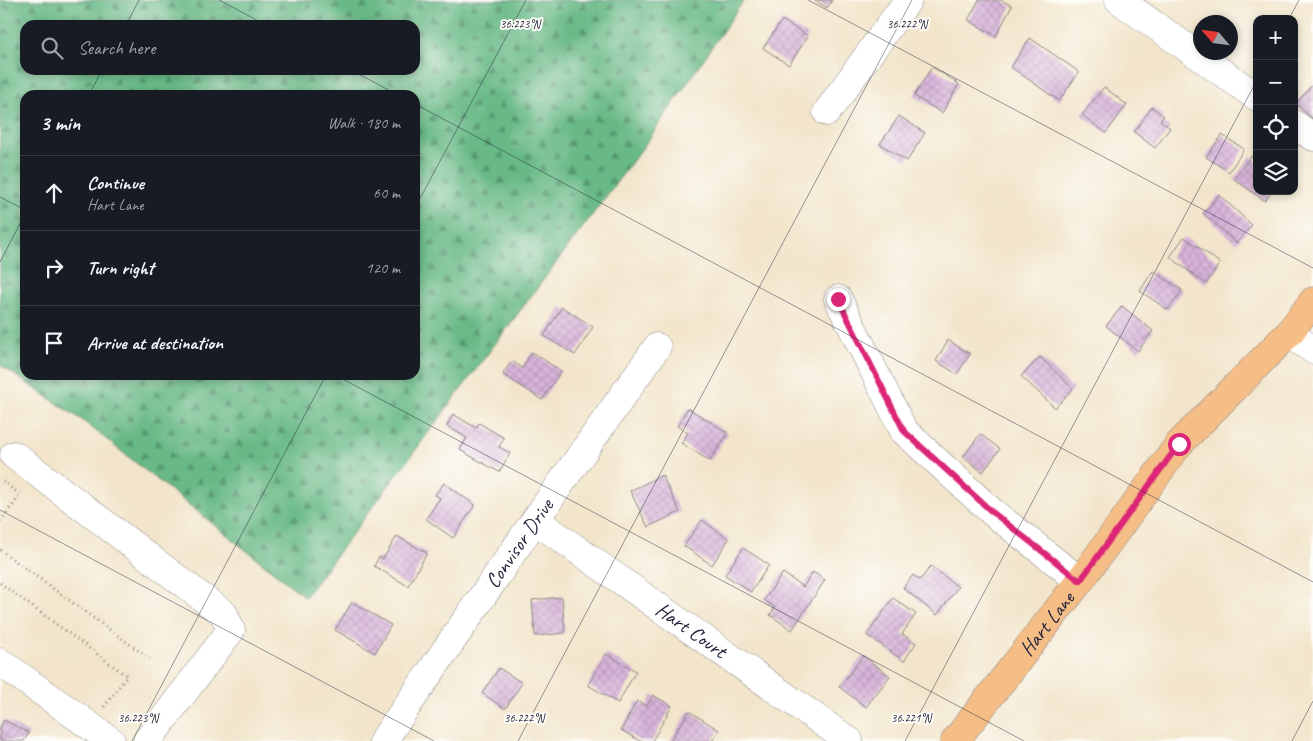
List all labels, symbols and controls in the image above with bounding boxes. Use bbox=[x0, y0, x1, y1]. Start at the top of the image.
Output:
north arrow bbox=[1193, 15, 1238, 60]
map controls bbox=[1253, 15, 1298, 195]
button: + bbox=[1253, 15, 1298, 60]
text: 36.223°N bbox=[500, 16, 542, 32]
text: 36.222°N bbox=[887, 16, 929, 32]
search box bbox=[20, 20, 420, 75]
icon: search bbox=[38, 34, 66, 62]
text: Search here bbox=[78, 36, 155, 60]
button: − bbox=[1253, 60, 1298, 105]
button: locate bbox=[1253, 105, 1298, 150]
text: 3 min bbox=[40, 110, 80, 136]
text: Walk · 180 m bbox=[328, 113, 400, 133]
button: layers bbox=[1253, 150, 1298, 195]
text: Continue bbox=[87, 171, 144, 195]
icon: ahead bbox=[40, 179, 68, 207]
text: 60 m bbox=[373, 183, 400, 203]
text: Hart Lane bbox=[87, 195, 144, 215]
icon: right bbox=[40, 254, 68, 282]
text: Turn right bbox=[87, 256, 154, 280]
text: 120 m bbox=[366, 258, 400, 278]
route end bbox=[827, 288, 850, 311]
icon: arrive bbox=[40, 329, 68, 357]
text: Arrive at destination bbox=[87, 331, 223, 355]
route start bbox=[1168, 433, 1191, 456]
street label: Convisor Drive bbox=[479, 493, 560, 593]
street label: Hart Lane bbox=[1014, 585, 1081, 661]
street label: Hart Court bbox=[651, 596, 733, 665]
text: 36.223°N bbox=[118, 710, 160, 726]
text: 36.222°N bbox=[504, 710, 546, 726]
text: 36.221°N bbox=[891, 710, 933, 726]

